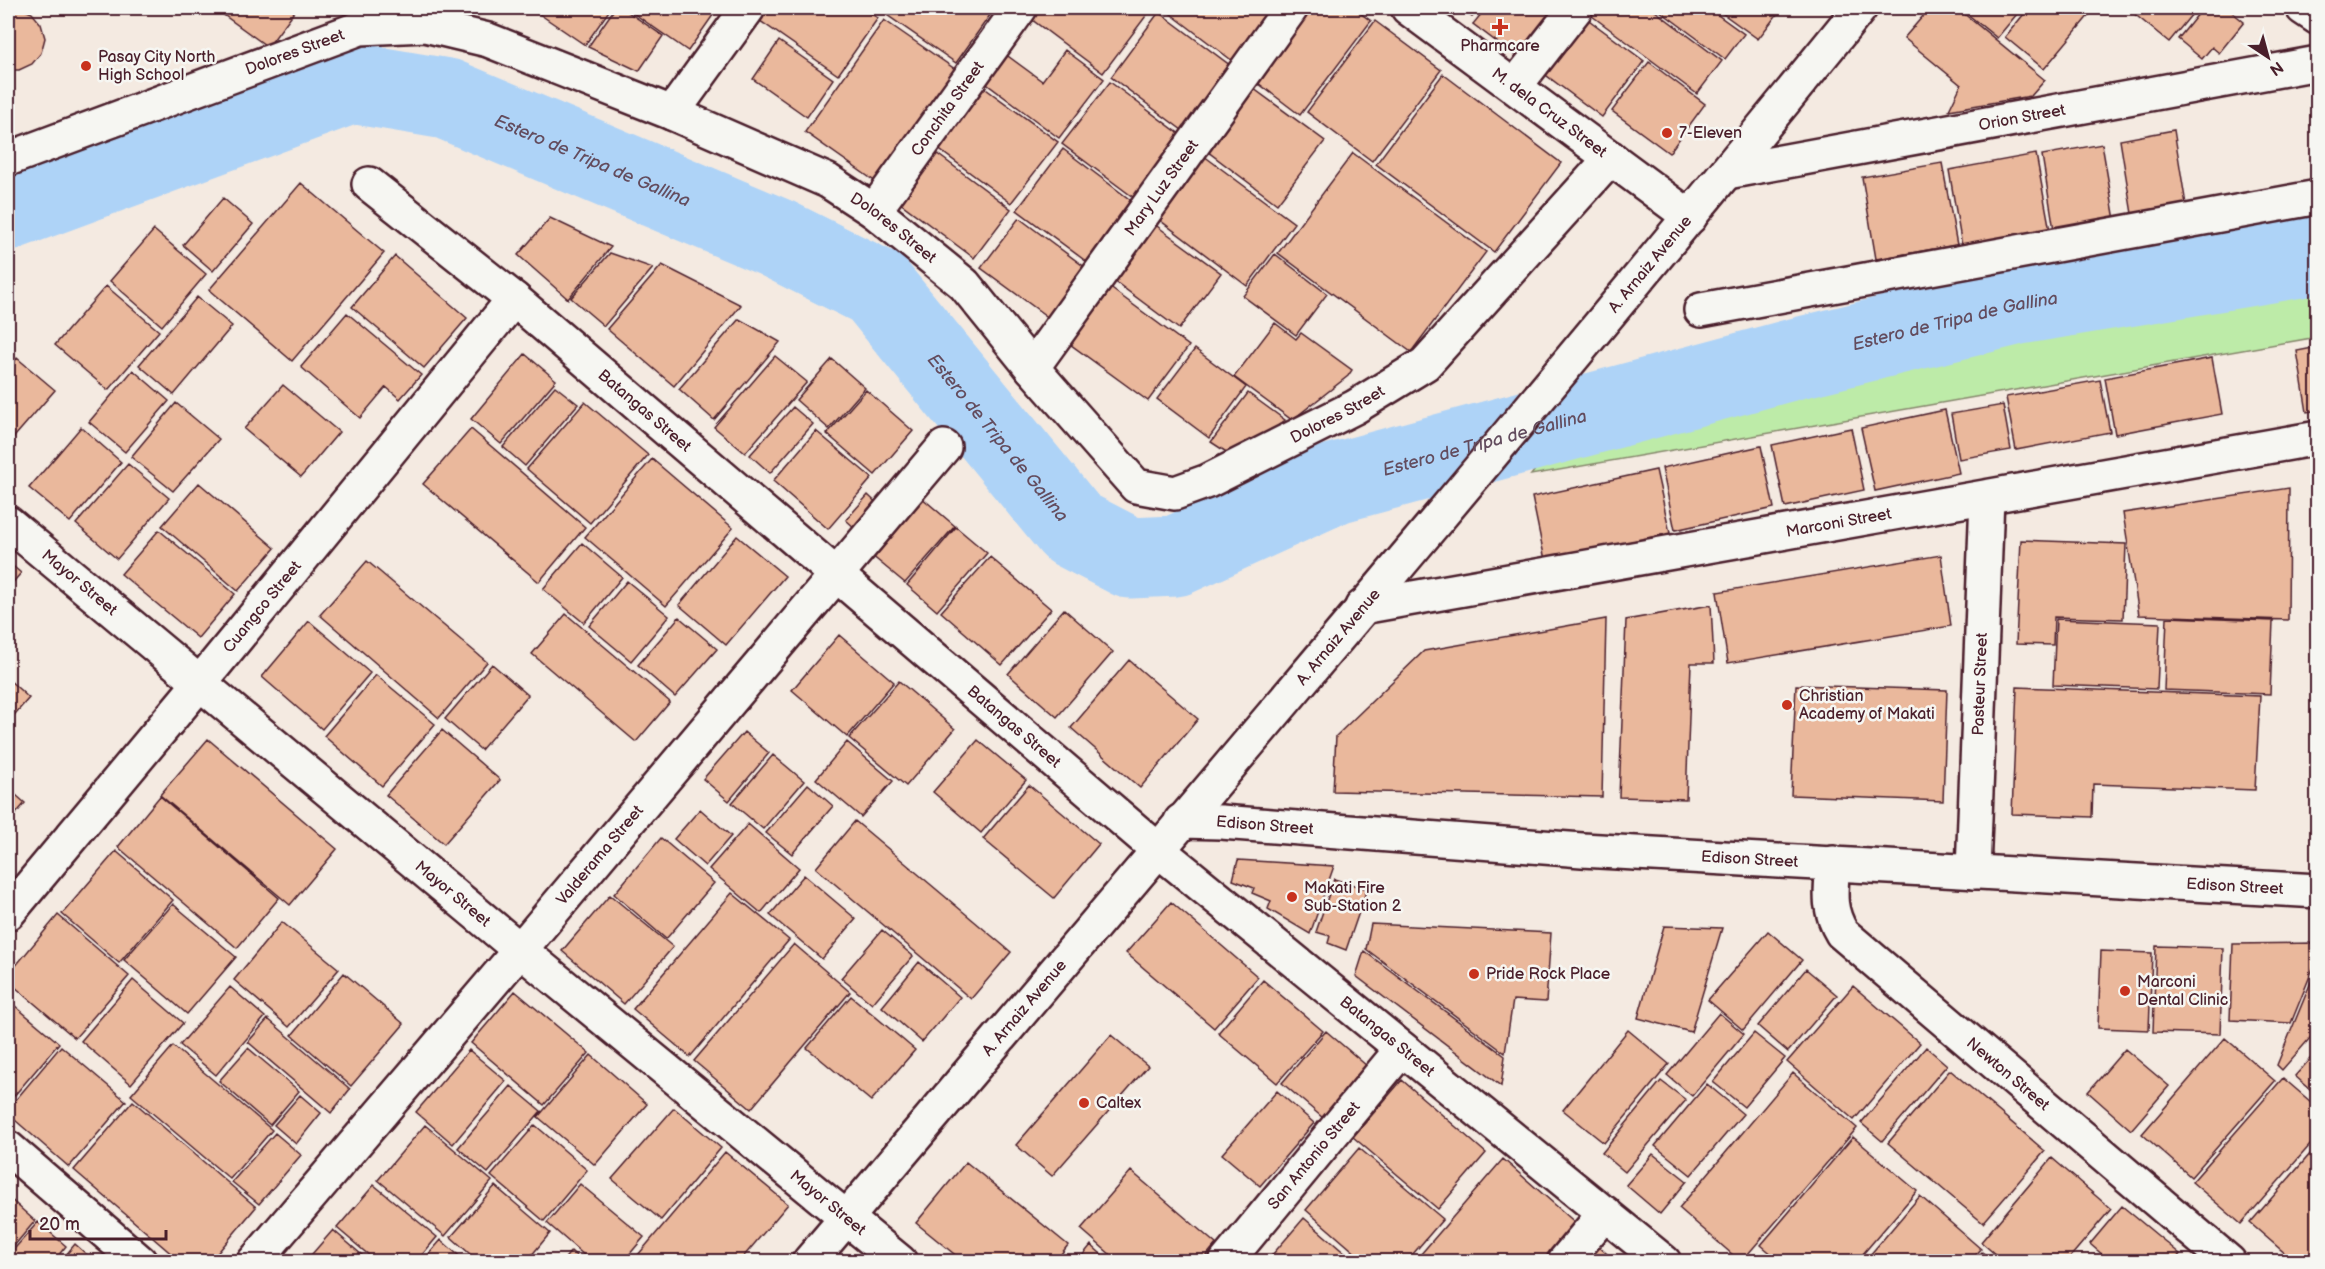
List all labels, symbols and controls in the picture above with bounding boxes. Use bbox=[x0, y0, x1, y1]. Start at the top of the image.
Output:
marker: Pharmcare bbox=[1493, 20, 1507, 34]
street label: Dolores Street bbox=[243, 25, 347, 79]
north arrow bbox=[2238, 27, 2298, 87]
place label: Pharmcare bbox=[1460, 37, 1540, 56]
place label: Pasay City North High School bbox=[98, 48, 215, 85]
text: N bbox=[2265, 57, 2286, 79]
street label: Conchita Street bbox=[907, 58, 988, 160]
marker: Pasay City North High School bbox=[79, 59, 93, 73]
street label: M. dela Cruz Street bbox=[1488, 64, 1611, 162]
street label: Orion Street bbox=[1977, 100, 2067, 135]
water label: Estero de Tripa de Gallina bbox=[491, 110, 694, 211]
place label: 7-Eleven bbox=[1679, 124, 1742, 143]
marker: 7-Eleven bbox=[1660, 126, 1674, 140]
street label: Mary Luz Street bbox=[1121, 136, 1203, 240]
street label: Dolores Street bbox=[847, 189, 940, 267]
street label: A. Arnaiz Avenue bbox=[1604, 211, 1696, 317]
water label: Estero de Tripa de Gallina bbox=[1850, 287, 2059, 355]
water label: Estero de Tripa de Gallina bbox=[923, 349, 1073, 526]
street label: Batangas Street bbox=[594, 366, 695, 456]
street label: Dolores Street bbox=[1287, 382, 1388, 447]
water label: Estero de Tripa de Gallina bbox=[1380, 405, 1589, 480]
street label: Marconi Street bbox=[1784, 504, 1893, 541]
street label: Mayor Street bbox=[38, 546, 121, 620]
street label: Cuangco Street bbox=[219, 557, 305, 657]
street label: A. Arnaiz Avenue bbox=[1292, 585, 1385, 689]
street label: Pasteur Street bbox=[1969, 632, 1991, 736]
street label: Batangas Street bbox=[963, 681, 1065, 772]
place label: Christian Academy of Makati bbox=[1799, 687, 1935, 724]
marker: Christian Academy of Makati bbox=[1780, 698, 1794, 712]
street label: Valderama Street bbox=[552, 801, 647, 909]
street label: Edison Street bbox=[1216, 812, 1314, 839]
street label: Edison Street bbox=[1700, 847, 1799, 872]
street label: Mayor Street bbox=[411, 857, 494, 931]
street label: Edison Street bbox=[2186, 874, 2284, 899]
place label: Makati Fire Sub-Station 2 bbox=[1304, 879, 1402, 916]
marker: Makati Fire Sub-Station 2 bbox=[1285, 890, 1299, 904]
street label: A. Arnaiz Avenue bbox=[978, 956, 1071, 1060]
place label: Pride Rock Place bbox=[1486, 965, 1611, 984]
marker: Pride Rock Place bbox=[1467, 967, 1481, 981]
place label: Marconi Dental Clinic bbox=[2137, 973, 2228, 1010]
marker: Marconi Dental Clinic bbox=[2118, 984, 2132, 998]
street label: Batangas Street bbox=[1336, 992, 1439, 1081]
street label: Newton Street bbox=[1963, 1034, 2053, 1115]
place label: Caltex bbox=[1096, 1094, 1142, 1113]
marker: Caltex bbox=[1077, 1096, 1091, 1110]
street label: San Antonio Street bbox=[1264, 1098, 1364, 1213]
street label: Mayor Street bbox=[786, 1166, 870, 1240]
scale bar bbox=[30, 1203, 166, 1241]
text: 20 m bbox=[39, 1214, 80, 1235]

